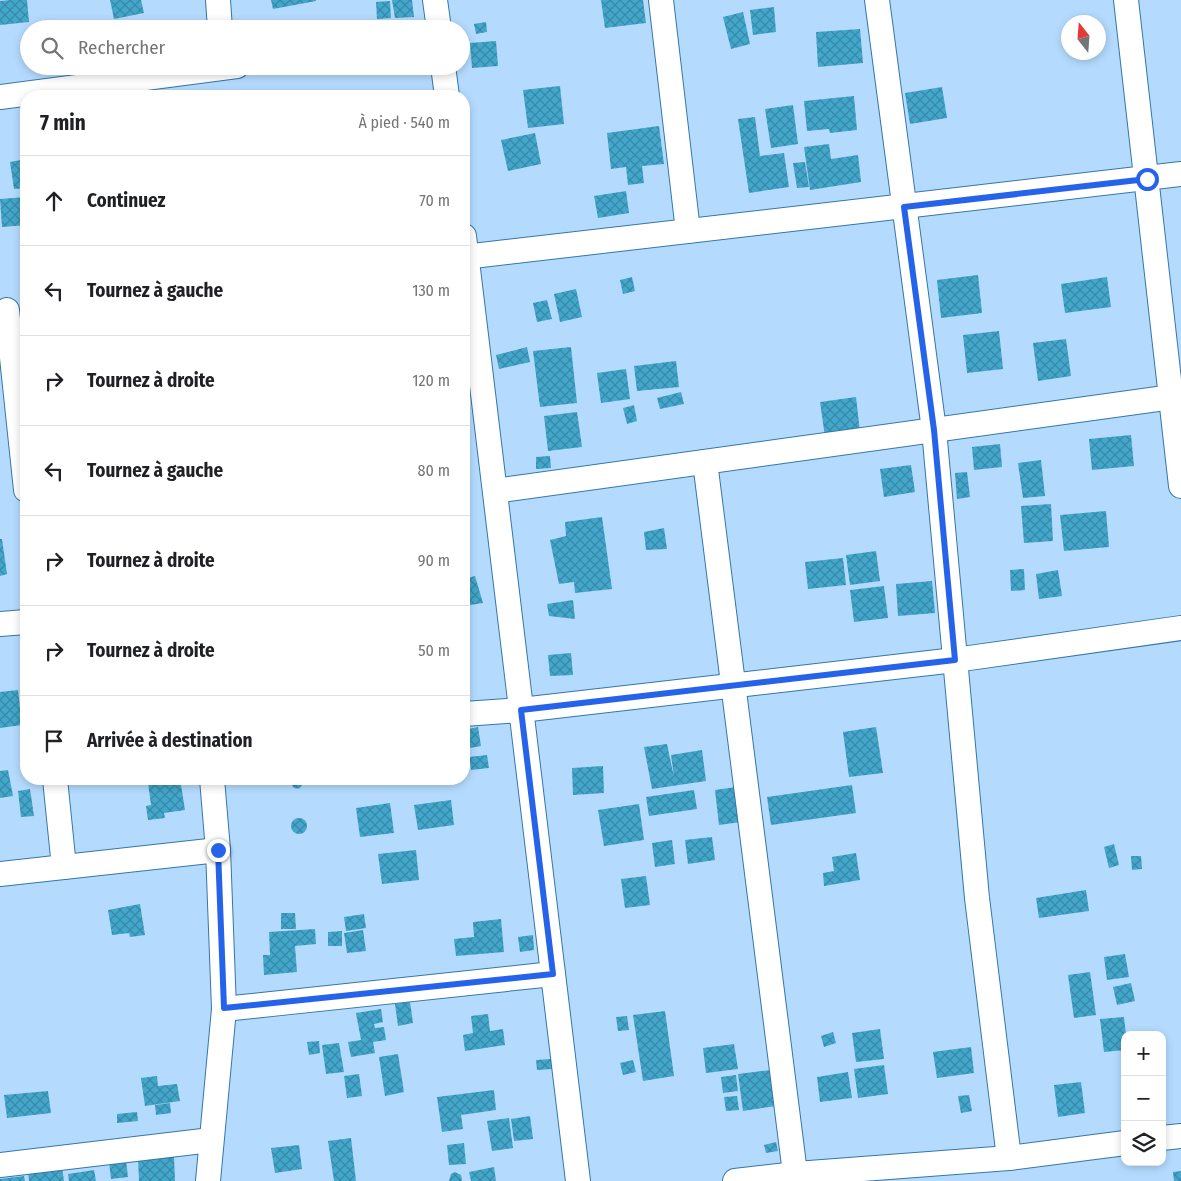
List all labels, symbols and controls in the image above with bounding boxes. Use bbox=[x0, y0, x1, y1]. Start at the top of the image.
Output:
north arrow bbox=[1061, 15, 1106, 60]
search box bbox=[20, 20, 470, 75]
icon: search bbox=[38, 34, 66, 62]
text: Rechercher bbox=[78, 36, 165, 59]
text: 7 min bbox=[40, 110, 86, 136]
text: À pied · 540 m bbox=[358, 113, 450, 132]
route start bbox=[1136, 168, 1159, 191]
icon: ahead bbox=[40, 187, 68, 215]
text: Continuez bbox=[87, 189, 166, 212]
text: 70 m bbox=[419, 191, 450, 210]
icon: left bbox=[40, 277, 68, 305]
text: Tournez à gauche bbox=[87, 279, 223, 302]
text: 130 m bbox=[412, 281, 450, 300]
icon: right bbox=[40, 367, 68, 395]
text: Tournez à droite bbox=[87, 369, 215, 392]
text: 120 m bbox=[412, 371, 450, 390]
icon: left bbox=[40, 457, 68, 485]
text: Tournez à gauche bbox=[87, 459, 223, 482]
text: 80 m bbox=[418, 461, 450, 480]
icon: right bbox=[40, 547, 68, 575]
text: Tournez à droite bbox=[87, 549, 215, 572]
text: 90 m bbox=[418, 551, 450, 570]
icon: right bbox=[40, 637, 68, 665]
text: Tournez à droite bbox=[87, 639, 215, 662]
text: 50 m bbox=[418, 641, 450, 660]
icon: arrive bbox=[40, 727, 68, 755]
text: Arrivée à destination bbox=[87, 729, 253, 752]
route end bbox=[207, 839, 230, 862]
map controls bbox=[1121, 1031, 1166, 1166]
button: + bbox=[1121, 1031, 1166, 1076]
button: − bbox=[1121, 1076, 1166, 1121]
button: layers bbox=[1121, 1121, 1166, 1166]

